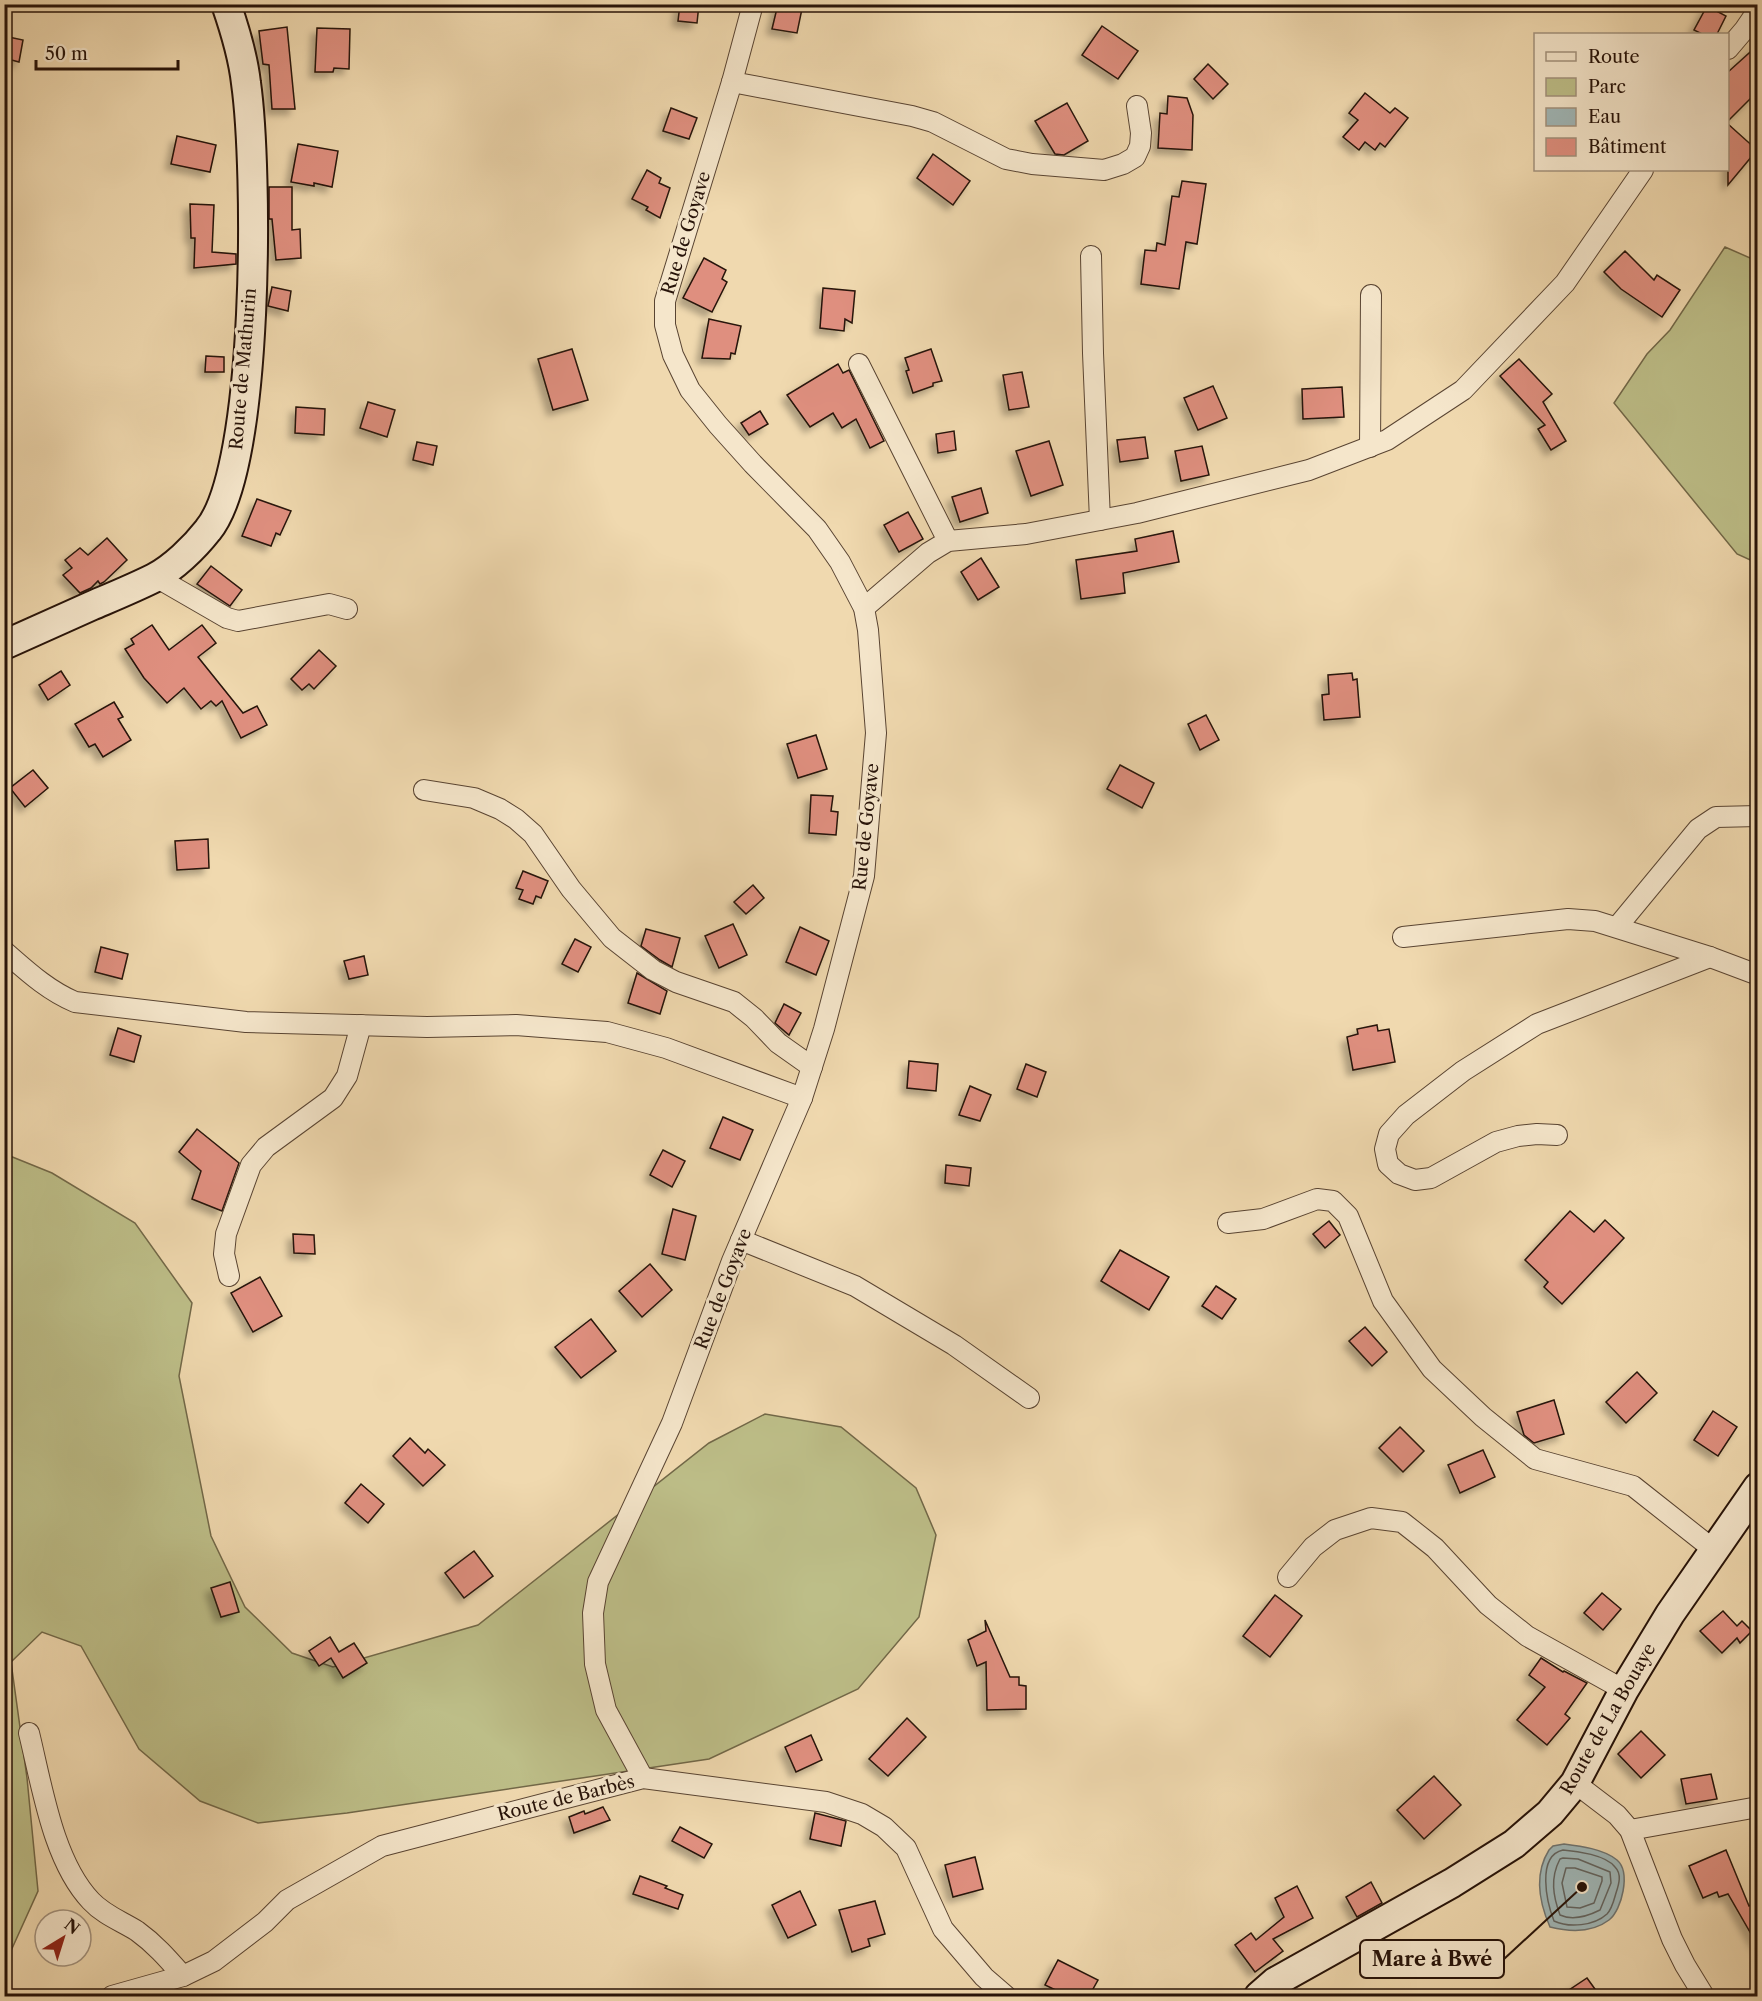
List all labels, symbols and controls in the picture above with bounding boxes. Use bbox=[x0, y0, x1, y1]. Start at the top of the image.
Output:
scale bar bbox=[36, 33, 178, 71]
legend bbox=[1534, 33, 1729, 171]
text: 50 m bbox=[45, 43, 88, 65]
text: Route bbox=[1588, 46, 1640, 68]
text: Parc bbox=[1588, 76, 1626, 98]
text: Eau bbox=[1588, 106, 1621, 128]
text: Bâtiment bbox=[1588, 136, 1667, 158]
street label: Rue de Goyave bbox=[657, 169, 715, 297]
street label: Route de Mathurin bbox=[225, 287, 261, 451]
street label: Rue de Goyave bbox=[848, 762, 884, 892]
street label: Rue de Goyave bbox=[690, 1225, 756, 1353]
street label: Route de La Bouaye bbox=[1556, 1639, 1660, 1799]
street label: Route de Barbès bbox=[495, 1770, 637, 1826]
north arrow bbox=[33, 1908, 93, 1968]
text: N bbox=[61, 1914, 84, 1938]
callout: Mare à Bwé bbox=[1360, 1940, 1504, 1978]
text: Mare à Bwé bbox=[1372, 1947, 1492, 1971]

